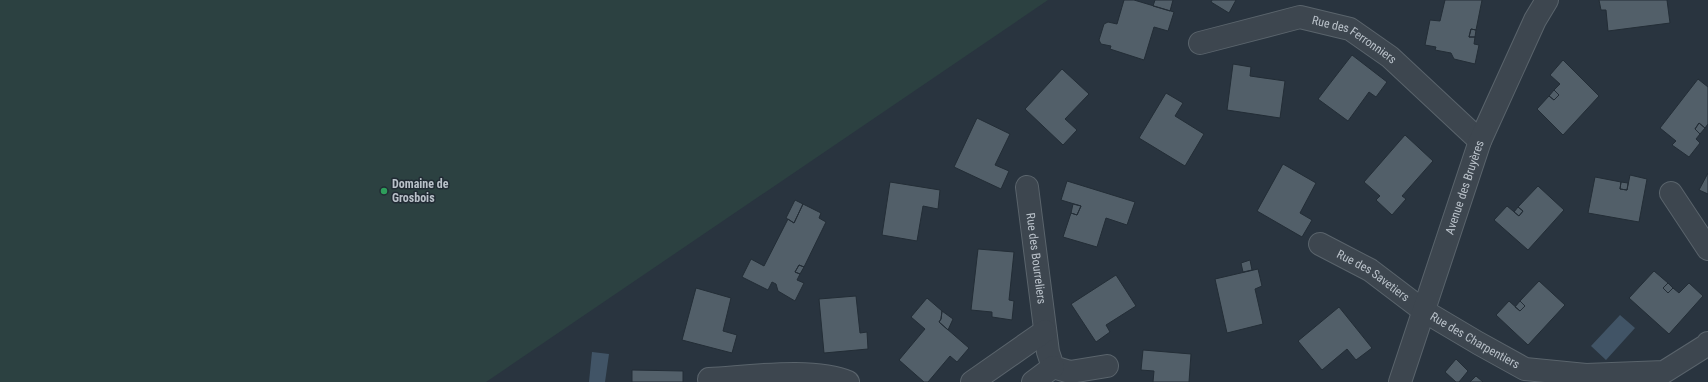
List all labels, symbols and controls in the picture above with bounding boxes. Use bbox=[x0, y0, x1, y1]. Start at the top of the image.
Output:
street label: Rue des Ferronniers bbox=[1311, 13, 1400, 67]
street label: Avenue des Bruyères bbox=[1442, 139, 1487, 236]
place label: Domaine de Grosbois bbox=[392, 177, 449, 205]
marker: Domaine de Grosbois bbox=[379, 186, 389, 196]
street label: Rue des Bourreliers bbox=[1023, 212, 1049, 305]
street label: Rue des Savetiers bbox=[1334, 247, 1412, 304]
street label: Rue des Charpentiers bbox=[1428, 309, 1522, 372]

